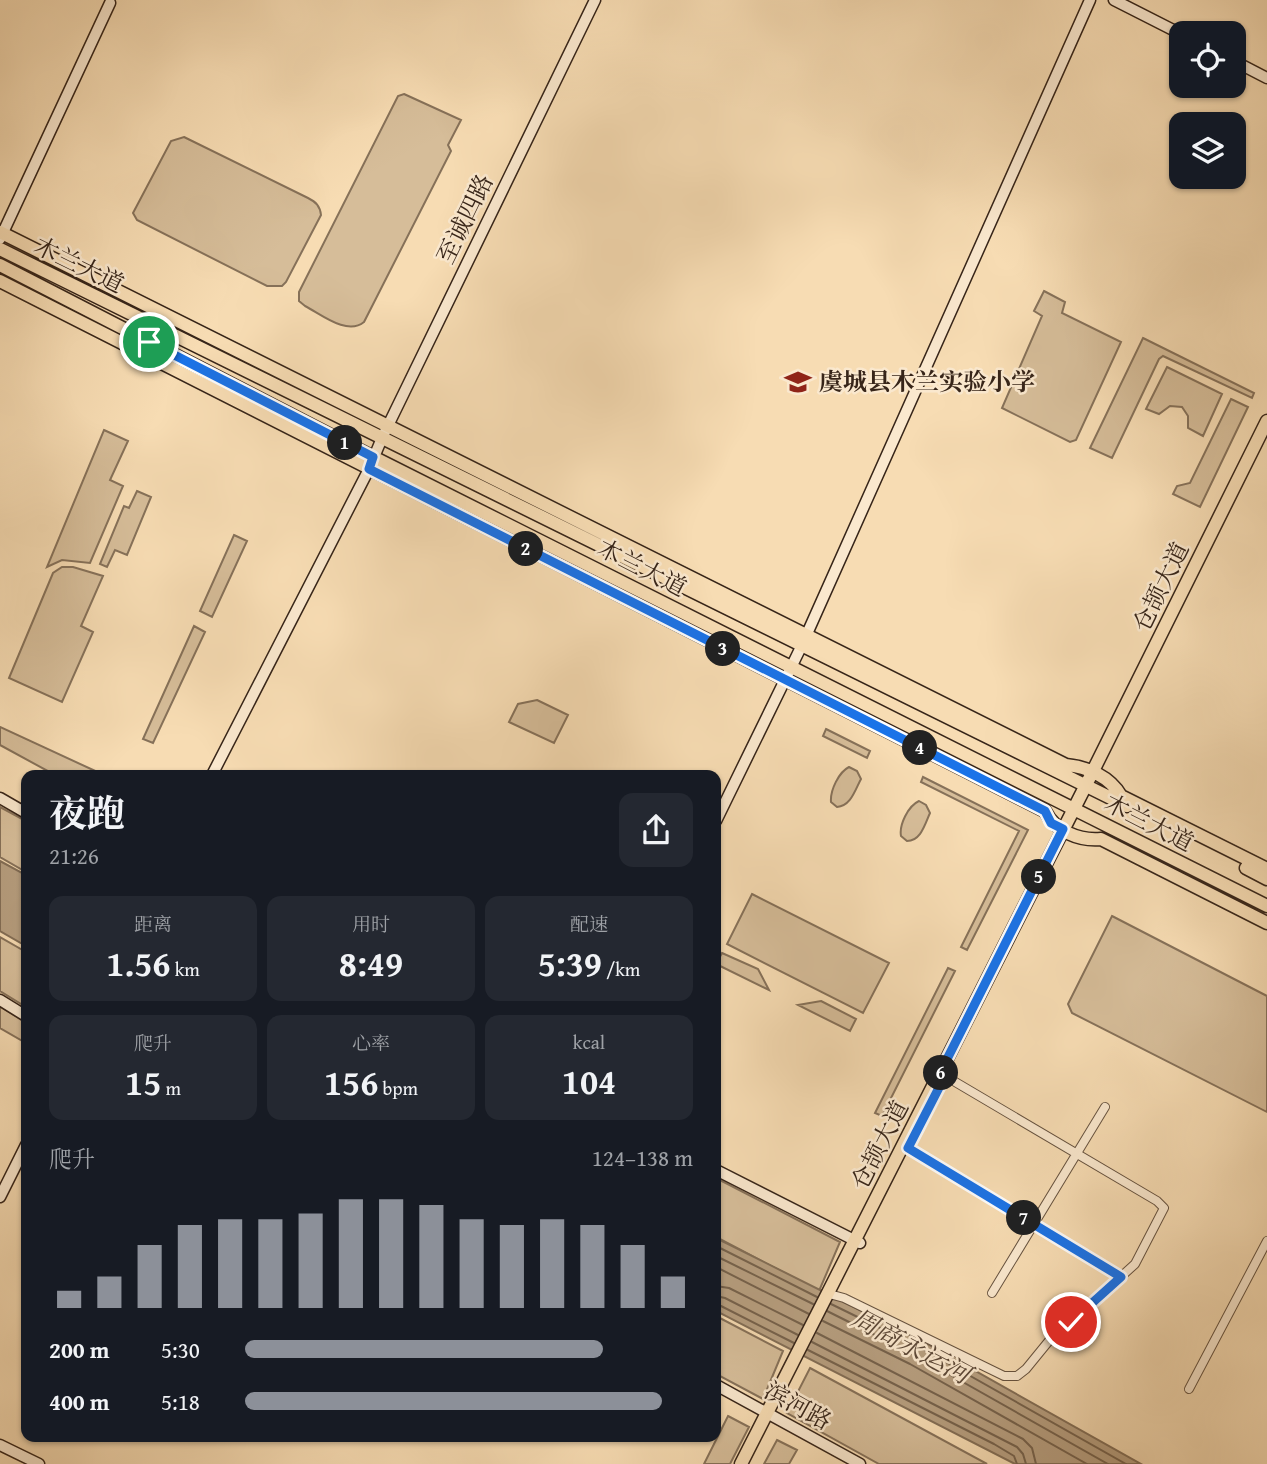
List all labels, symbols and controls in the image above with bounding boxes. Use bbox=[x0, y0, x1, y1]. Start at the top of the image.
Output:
map controls bbox=[1169, 21, 1246, 189]
button: locate bbox=[1169, 21, 1246, 98]
button: layers bbox=[1169, 112, 1246, 189]
street label: 至诚四路 bbox=[428, 168, 501, 270]
street label: 木兰大道 bbox=[28, 228, 130, 301]
pin bbox=[119, 312, 179, 372]
icon: arrive bbox=[130, 323, 168, 361]
place label: 虞城县木兰实验小学 bbox=[819, 364, 1035, 399]
school or university icon: 虞城县木兰实验小学 bbox=[783, 367, 813, 397]
pin: 1 bbox=[328, 426, 362, 460]
text: 1 bbox=[340, 428, 349, 456]
street label: 木兰大道 bbox=[592, 530, 693, 605]
pin: 2 bbox=[508, 532, 544, 566]
text: 2 bbox=[521, 534, 530, 562]
street label: 仓颉大道 bbox=[1124, 536, 1197, 638]
pin: 3 bbox=[706, 632, 740, 666]
text: 3 bbox=[718, 634, 727, 662]
pin: 4 bbox=[902, 730, 937, 766]
text: 4 bbox=[915, 733, 924, 761]
text: 夜跑 bbox=[49, 785, 125, 841]
street label: 木兰大道 bbox=[1099, 785, 1200, 860]
button: share bbox=[619, 793, 693, 867]
text: 21:26 bbox=[49, 839, 99, 872]
pin: 5 bbox=[1021, 860, 1056, 894]
text: 5 bbox=[1034, 862, 1043, 890]
text: 距离 bbox=[134, 910, 172, 938]
text: 用时 bbox=[352, 910, 390, 938]
text: 配速 bbox=[570, 910, 608, 938]
text: 1.56 bbox=[106, 938, 170, 989]
text: 8:49 bbox=[339, 938, 403, 989]
text: 5:39 bbox=[538, 938, 602, 989]
text: km bbox=[170, 955, 200, 983]
text: /km bbox=[602, 955, 640, 983]
text: kcal bbox=[573, 1028, 605, 1056]
text: 爬升 bbox=[134, 1029, 172, 1057]
text: 心率 bbox=[352, 1029, 390, 1057]
text: 104 bbox=[562, 1056, 616, 1107]
pin: 6 bbox=[923, 1056, 958, 1090]
text: 15 bbox=[125, 1057, 161, 1108]
text: 156 bbox=[324, 1057, 378, 1108]
text: 6 bbox=[936, 1058, 945, 1086]
text: m bbox=[161, 1074, 181, 1102]
text: bpm bbox=[378, 1074, 418, 1102]
street label: 仓颉大道 bbox=[842, 1094, 917, 1195]
text: 124–138 m bbox=[592, 1141, 693, 1174]
text: 爬升 bbox=[49, 1142, 95, 1175]
pin: 7 bbox=[1006, 1200, 1042, 1236]
text: 7 bbox=[1019, 1203, 1028, 1231]
pin bbox=[1041, 1292, 1101, 1352]
water label: 周商永运河 bbox=[845, 1298, 981, 1395]
icon: check bbox=[1052, 1303, 1090, 1341]
text: 200 m bbox=[49, 1333, 110, 1366]
text: 5:30 bbox=[161, 1333, 200, 1366]
street label: 滨河路 bbox=[758, 1373, 838, 1438]
text: 400 m bbox=[49, 1385, 110, 1418]
text: 5:18 bbox=[161, 1385, 200, 1418]

